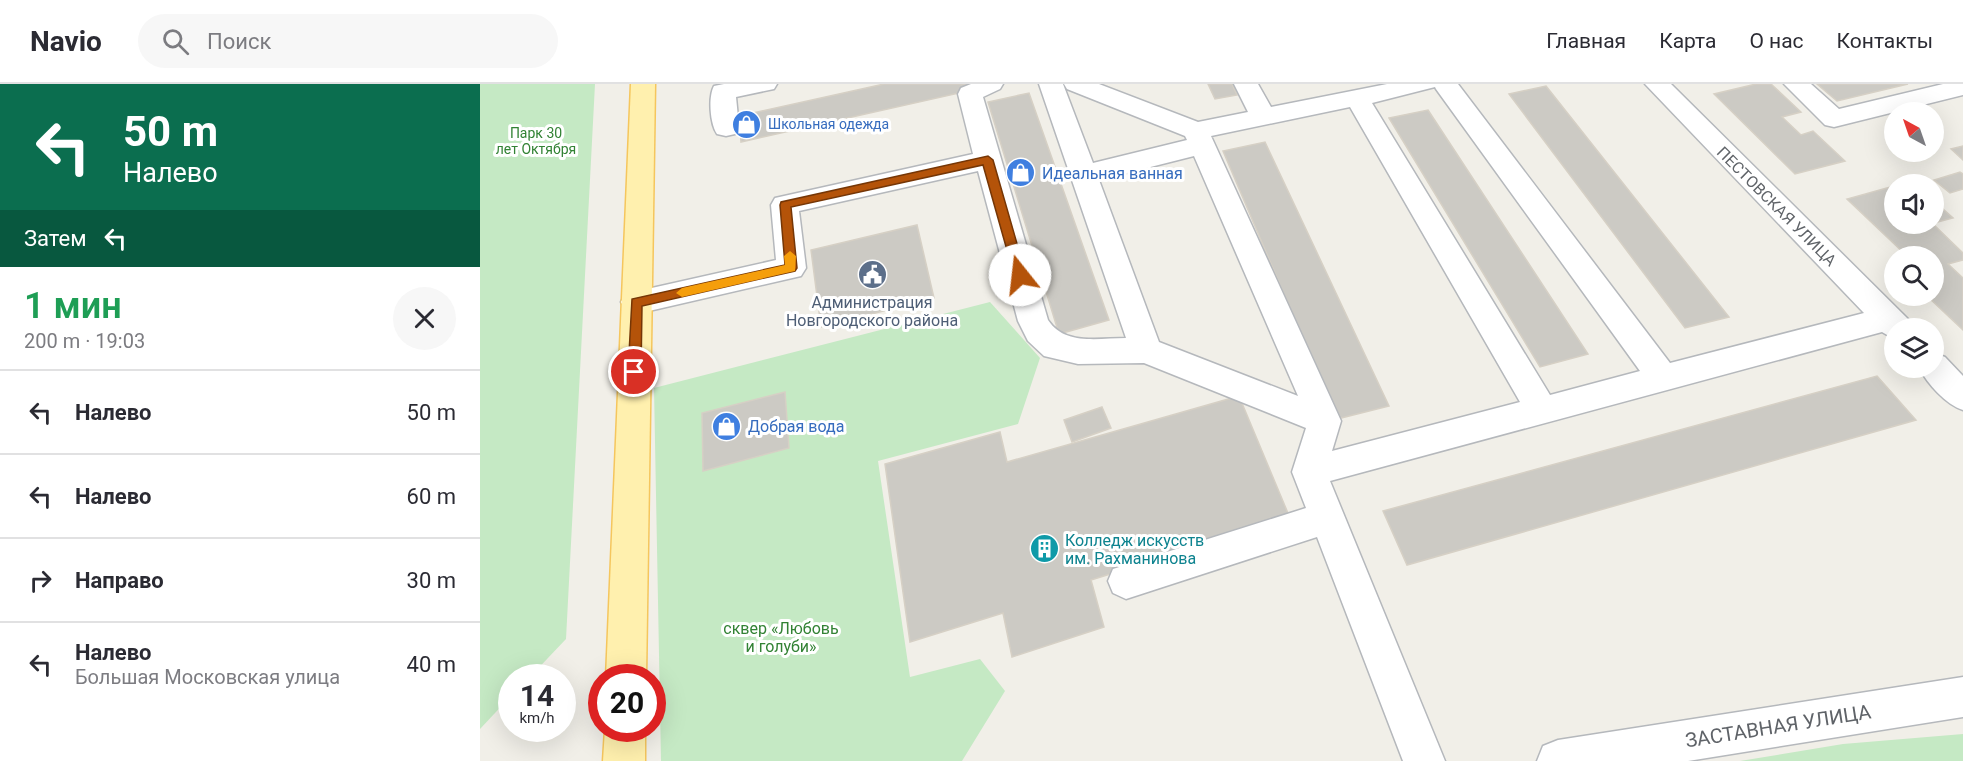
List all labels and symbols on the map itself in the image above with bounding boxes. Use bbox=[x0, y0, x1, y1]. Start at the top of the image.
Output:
north arrow bbox=[1884, 102, 1944, 162]
shop icon: Школьная одежда bbox=[731, 108, 763, 140]
place label: Школьная одежда bbox=[768, 116, 889, 132]
park label: Парк 30 лет Октября bbox=[496, 125, 576, 157]
street label: ПЕСТОВСКАЯ УЛИЦА bbox=[1713, 143, 1841, 270]
shop icon: Идеальная ванная bbox=[1005, 157, 1037, 189]
place label: Идеальная ванная bbox=[1042, 164, 1183, 183]
position arrow bbox=[988, 243, 1052, 307]
public building icon: Администрация Новгородского района bbox=[856, 258, 888, 290]
place label: Администрация Новгородского района bbox=[786, 293, 958, 330]
pin bbox=[608, 346, 659, 397]
shop icon: Добрая вода bbox=[711, 410, 743, 442]
place label: Добрая вода bbox=[748, 417, 844, 436]
place label: Колледж искусств им. Рахманинова bbox=[1065, 531, 1204, 568]
building icon: Колледж искусств им. Рахманинова bbox=[1028, 533, 1060, 565]
park label: сквер «Любовь и голуби» bbox=[723, 619, 839, 656]
speed limit sign: 20 bbox=[588, 664, 666, 742]
street label: ЗАСТАВНАЯ УЛИЦА bbox=[1683, 699, 1873, 753]

